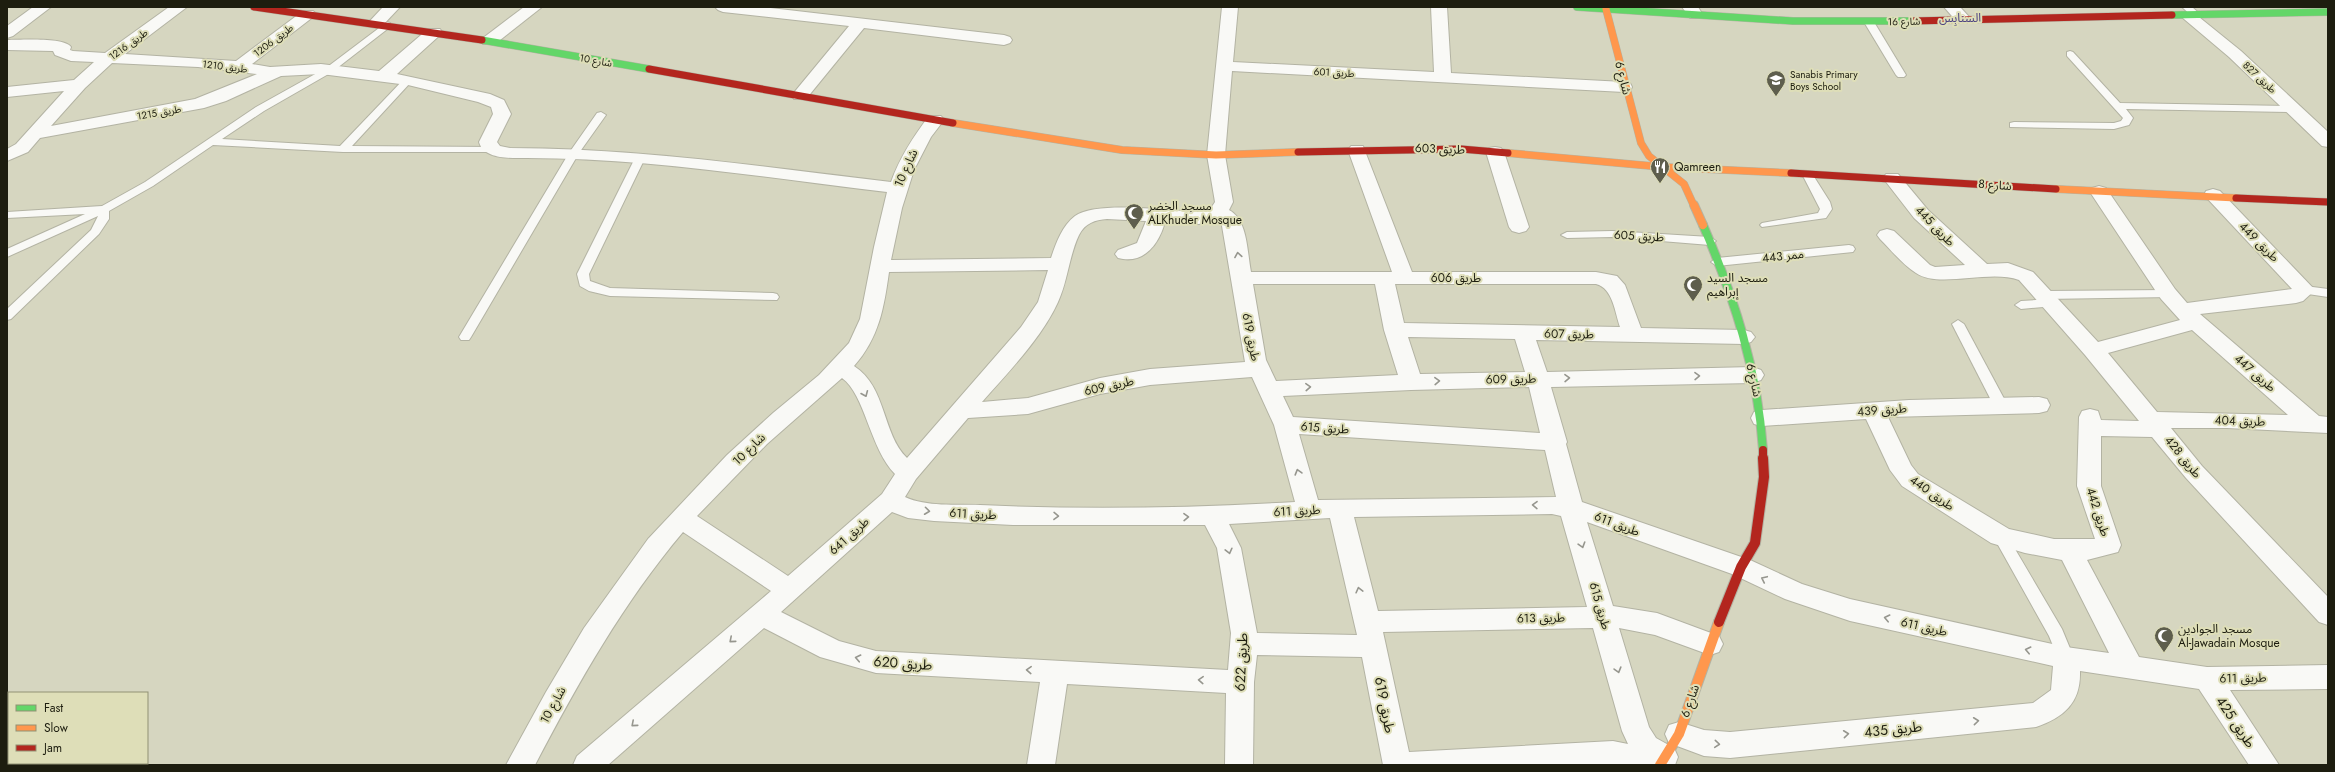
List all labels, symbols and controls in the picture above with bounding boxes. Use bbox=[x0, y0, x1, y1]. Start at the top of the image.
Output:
district label: السنابِس bbox=[1939, 9, 1981, 27]
street label: شارع 16 bbox=[1887, 14, 1921, 29]
street label: طريق 1206 bbox=[250, 20, 297, 60]
street label: طريق 1216 bbox=[106, 25, 151, 64]
street label: شارع 10 bbox=[578, 50, 614, 71]
street label: طريق 1210 bbox=[202, 56, 249, 77]
street label: طريق 827 bbox=[2240, 58, 2280, 97]
street label: شارع 6 bbox=[1610, 59, 1636, 97]
street label: طريق 601 bbox=[1313, 64, 1355, 81]
place label: Sanabis Primary Boys School bbox=[1790, 67, 1858, 94]
school or university icon: Sanabis Primary Boys School bbox=[1765, 69, 1787, 97]
street label: طريق 1215 bbox=[136, 101, 183, 124]
street label: طريق 603 bbox=[1415, 139, 1465, 159]
street label: شارع 10 bbox=[890, 146, 922, 190]
restaurant icon: Qamreen bbox=[1649, 156, 1671, 184]
place label: Qamreen bbox=[1674, 158, 1721, 176]
street label: شارع 8 bbox=[1978, 175, 2012, 195]
place label: مسجد الخضر ALKhuder Mosque bbox=[1147, 197, 1242, 229]
mosque icon: مسجد الخضر ALKhuder Mosque bbox=[1123, 202, 1145, 230]
street label: طريق 445 bbox=[1911, 202, 1959, 250]
street label: طريق 449 bbox=[2235, 218, 2283, 266]
street label: طريق 605 bbox=[1613, 226, 1665, 246]
street label: ممر 443 bbox=[1761, 245, 1805, 267]
one-way arrow bbox=[1234, 252, 1243, 258]
street label: طريق 606 bbox=[1431, 269, 1481, 287]
place label: مسجد السيد إبراهيم bbox=[1707, 269, 1768, 301]
mosque icon: مسجد السيد إبراهيم bbox=[1682, 274, 1704, 302]
street label: طريق 619 bbox=[1238, 311, 1264, 363]
street label: طريق 607 bbox=[1544, 325, 1594, 343]
street label: طريق 447 bbox=[2230, 350, 2280, 396]
street label: شارع 6 bbox=[1741, 361, 1767, 399]
street label: طريق 609 bbox=[1486, 370, 1536, 388]
street label: طريق 609 bbox=[1082, 372, 1136, 400]
one-way arrow bbox=[1694, 372, 1700, 380]
one-way arrow bbox=[1564, 374, 1570, 382]
one-way arrow bbox=[1434, 377, 1440, 385]
one-way arrow bbox=[1305, 383, 1311, 391]
one-way arrow bbox=[861, 391, 869, 398]
street label: طريق 439 bbox=[1856, 399, 1908, 421]
street label: طريق 404 bbox=[2214, 411, 2266, 431]
street label: طريق 615 bbox=[1300, 417, 1350, 439]
street label: شارع 10 bbox=[729, 429, 769, 469]
street label: طريق 428 bbox=[2160, 432, 2206, 482]
one-way arrow bbox=[1295, 469, 1303, 476]
street label: طريق 440 bbox=[1906, 471, 1958, 515]
street label: طريق 442 bbox=[2082, 485, 2114, 539]
street label: طريق 611 bbox=[1273, 501, 1321, 521]
one-way arrow bbox=[1532, 501, 1538, 509]
street label: طريق 611 bbox=[949, 504, 997, 524]
one-way arrow bbox=[924, 506, 930, 515]
street label: طريق 611 bbox=[1592, 507, 1642, 541]
one-way arrow bbox=[1053, 512, 1059, 520]
street label: طريق 641 bbox=[825, 513, 873, 559]
one-way arrow bbox=[1183, 513, 1189, 521]
one-way arrow bbox=[1577, 541, 1586, 548]
one-way arrow bbox=[1225, 548, 1233, 554]
one-way arrow bbox=[1761, 576, 1768, 584]
street label: طريق 615 bbox=[1585, 580, 1615, 632]
one-way arrow bbox=[1356, 587, 1364, 593]
street label: طريق 613 bbox=[1517, 609, 1565, 627]
street label: طريق 611 bbox=[1899, 613, 1949, 641]
one-way arrow bbox=[1884, 615, 1891, 623]
place label: مسجد الجوادين Al-Jawadain Mosque bbox=[2178, 620, 2280, 652]
mosque icon: مسجد الجوادين Al-Jawadain Mosque bbox=[2153, 625, 2175, 653]
street label: طريق 622 bbox=[1229, 632, 1253, 692]
one-way arrow bbox=[730, 635, 737, 642]
one-way arrow bbox=[2025, 646, 2031, 654]
street label: طريق 620 bbox=[873, 651, 933, 675]
one-way arrow bbox=[854, 655, 861, 663]
one-way arrow bbox=[1026, 666, 1032, 675]
one-way arrow bbox=[1614, 666, 1622, 673]
street label: طريق 611 bbox=[2219, 669, 2267, 687]
street label: طريق 619 bbox=[1370, 675, 1400, 735]
one-way arrow bbox=[1198, 676, 1204, 684]
street label: شارع 6 bbox=[1676, 682, 1704, 720]
street label: شارع 10 bbox=[536, 683, 570, 727]
legend bbox=[8, 692, 148, 764]
street label: طريق 425 bbox=[2211, 692, 2261, 752]
text: Fast bbox=[44, 699, 63, 717]
street label: طريق 435 bbox=[1863, 716, 1923, 742]
one-way arrow bbox=[1972, 717, 1979, 726]
text: Slow bbox=[44, 719, 69, 737]
one-way arrow bbox=[631, 720, 639, 727]
one-way arrow bbox=[1843, 729, 1849, 738]
text: Jam bbox=[42, 739, 62, 757]
one-way arrow bbox=[1714, 739, 1720, 748]

